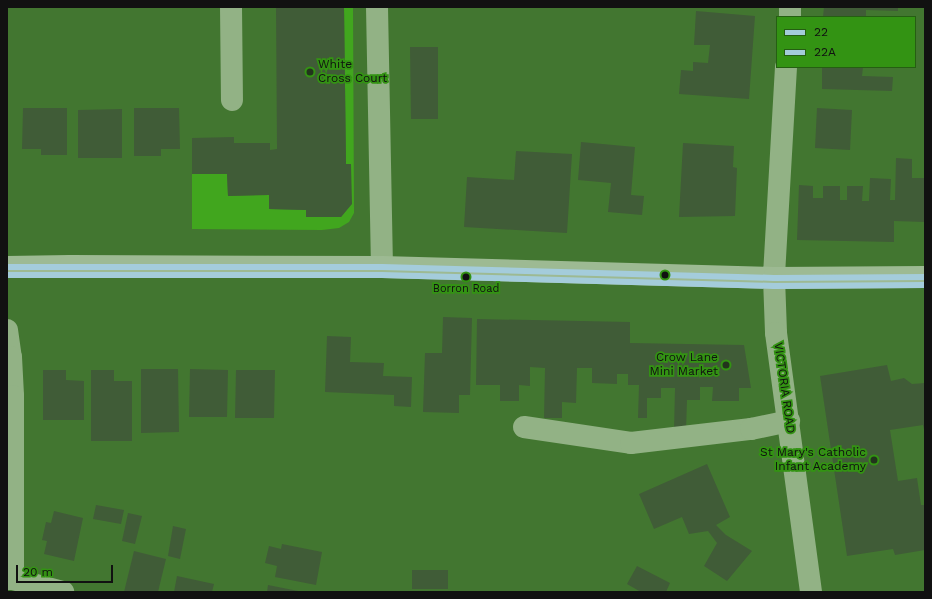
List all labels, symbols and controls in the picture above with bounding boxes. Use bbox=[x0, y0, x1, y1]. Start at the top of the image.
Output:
legend bbox=[776, 16, 916, 68]
text: 22 bbox=[814, 25, 828, 39]
text: 22A bbox=[814, 45, 836, 59]
place label: White Cross Court bbox=[318, 58, 387, 86]
marker: White Cross Court bbox=[305, 67, 315, 77]
unlabelled marker bbox=[660, 270, 670, 280]
marker: Borron Road bbox=[461, 272, 471, 282]
place label: Borron Road bbox=[433, 282, 499, 296]
street label: VICTORIA ROAD bbox=[770, 341, 798, 435]
place label: Crow Lane Mini Market bbox=[650, 351, 718, 379]
marker: Crow Lane Mini Market bbox=[721, 360, 731, 370]
place label: St Mary's Catholic Infant Academy bbox=[760, 446, 866, 474]
marker: St Mary's Catholic Infant Academy bbox=[869, 455, 879, 465]
scale bar bbox=[18, 557, 115, 583]
text: 20 m bbox=[23, 565, 53, 579]

